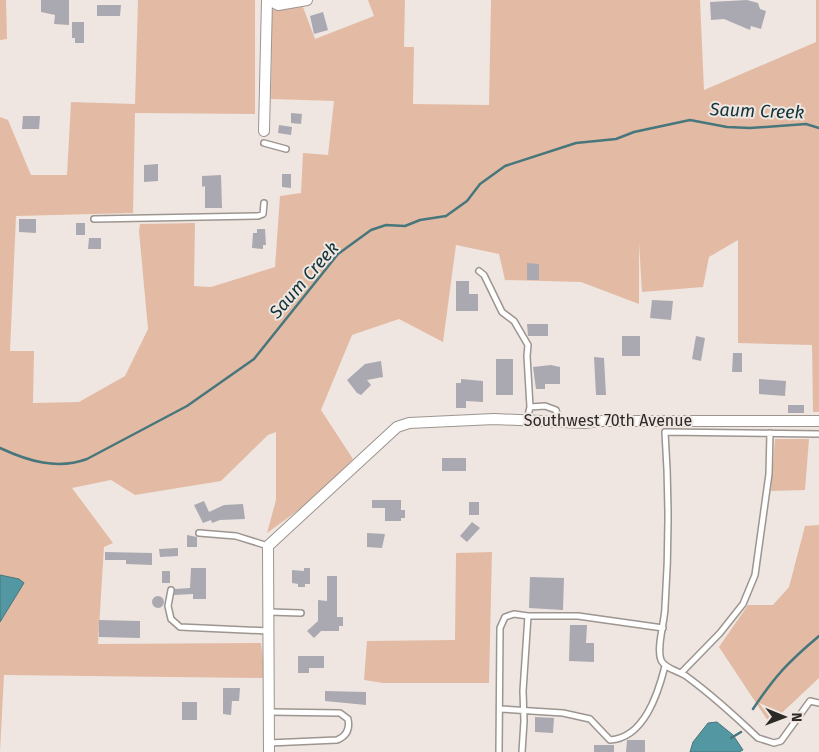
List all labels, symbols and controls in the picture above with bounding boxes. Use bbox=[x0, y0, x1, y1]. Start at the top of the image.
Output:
water label: Saum Creek bbox=[708, 98, 805, 124]
water label: Saum Creek bbox=[264, 237, 343, 324]
street label: Southwest 70th Avenue bbox=[524, 411, 692, 430]
north arrow bbox=[759, 692, 809, 742]
text: N bbox=[788, 712, 805, 722]

